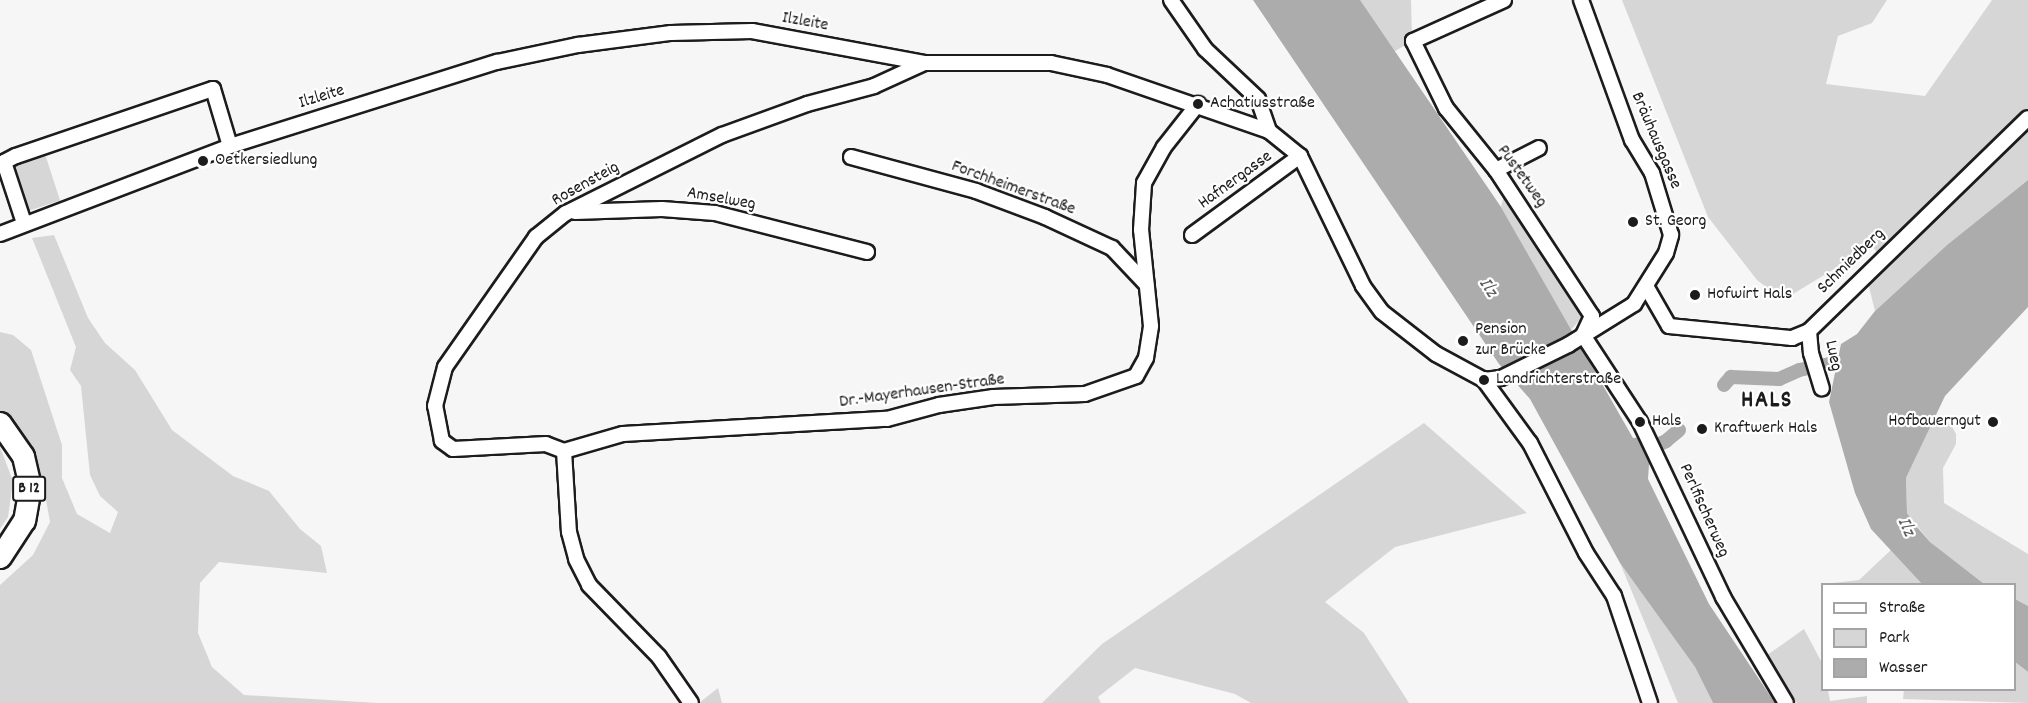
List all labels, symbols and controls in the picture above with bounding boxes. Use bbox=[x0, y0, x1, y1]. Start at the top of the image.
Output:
street label: Ilzleite bbox=[780, 8, 830, 38]
street label: Ilzleite bbox=[296, 81, 348, 115]
street label: Bräuhausgasse bbox=[1625, 89, 1685, 193]
place label: Achatiusstraße bbox=[1210, 93, 1315, 115]
marker: Achatiusstraße bbox=[1191, 97, 1205, 111]
street label: Pustetweg bbox=[1491, 141, 1551, 213]
street label: Hafnergasse bbox=[1195, 147, 1277, 215]
place label: Oetkersiedlung bbox=[215, 150, 317, 172]
marker: Oetkersiedlung bbox=[196, 154, 210, 168]
street label: Forchheimerstraße bbox=[948, 157, 1078, 221]
street label: Rosensteig bbox=[548, 158, 624, 212]
street label: Amselweg bbox=[685, 183, 757, 217]
place label: St. Georg bbox=[1645, 211, 1706, 233]
marker: St. Georg bbox=[1626, 215, 1640, 229]
street label: Schmiedberg bbox=[1814, 224, 1890, 300]
water label: Ilz bbox=[1472, 274, 1502, 302]
place label: Hofwirt Hals bbox=[1707, 284, 1792, 306]
marker: Hofwirt Hals bbox=[1688, 288, 1702, 302]
place label: Pension zur Brücke bbox=[1475, 320, 1546, 362]
marker: Pension zur Brücke bbox=[1456, 334, 1470, 348]
street label: Lueg bbox=[1818, 339, 1846, 373]
place label: Landrichterstraße bbox=[1496, 369, 1621, 391]
street label: Dr.-Mayerhausen-Straße bbox=[838, 370, 1006, 414]
marker: Landrichterstraße bbox=[1477, 373, 1491, 387]
district label: HALS bbox=[1741, 388, 1793, 416]
place label: Hals bbox=[1652, 411, 1682, 433]
place label: Hofbauerngut bbox=[1888, 411, 1981, 433]
marker: Hals bbox=[1633, 415, 1647, 429]
marker: Hofbauerngut bbox=[1986, 415, 2000, 429]
place label: Kraftwerk Hals bbox=[1714, 418, 1818, 440]
marker: Kraftwerk Hals bbox=[1695, 422, 1709, 436]
street label: Perlfischerweg bbox=[1673, 461, 1733, 561]
road number: B 12 bbox=[11, 476, 47, 502]
water label: Ilz bbox=[1890, 514, 1920, 540]
legend bbox=[1821, 583, 2016, 691]
text: Straße bbox=[1879, 596, 1925, 621]
text: Park bbox=[1879, 626, 1910, 651]
text: Wasser bbox=[1879, 656, 1928, 681]

